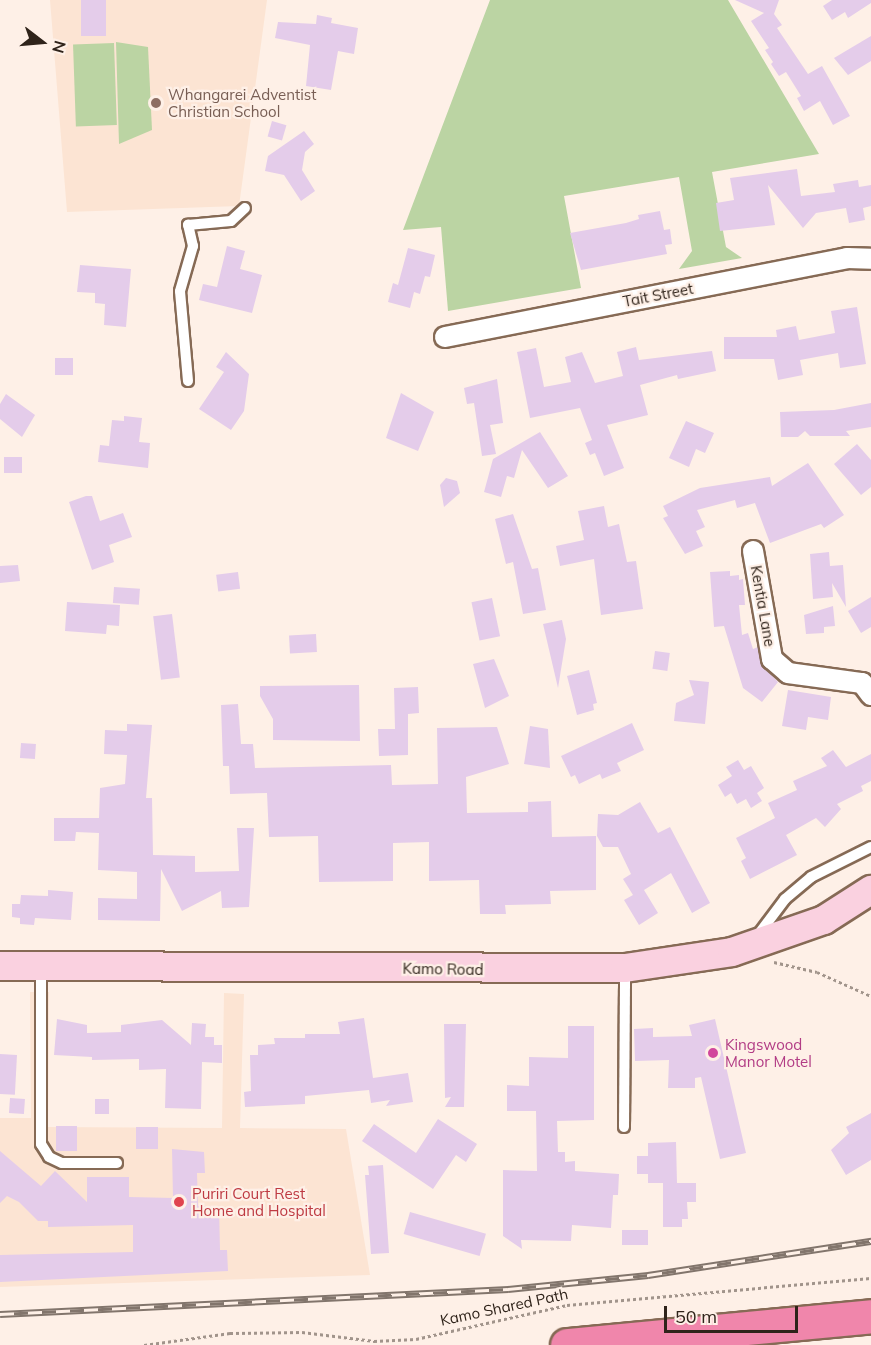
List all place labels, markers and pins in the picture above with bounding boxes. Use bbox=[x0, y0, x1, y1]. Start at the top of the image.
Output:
place label: Whangarei Adventist Christian School bbox=[168, 85, 316, 120]
marker: Whangarei Adventist Christian School bbox=[149, 96, 163, 110]
place label: Kingswood Manor Motel bbox=[725, 1035, 812, 1070]
marker: Kingswood Manor Motel bbox=[706, 1046, 720, 1060]
place label: Puriri Court Rest Home and Hospital bbox=[192, 1184, 326, 1219]
marker: Puriri Court Rest Home and Hospital bbox=[170, 1193, 188, 1211]

